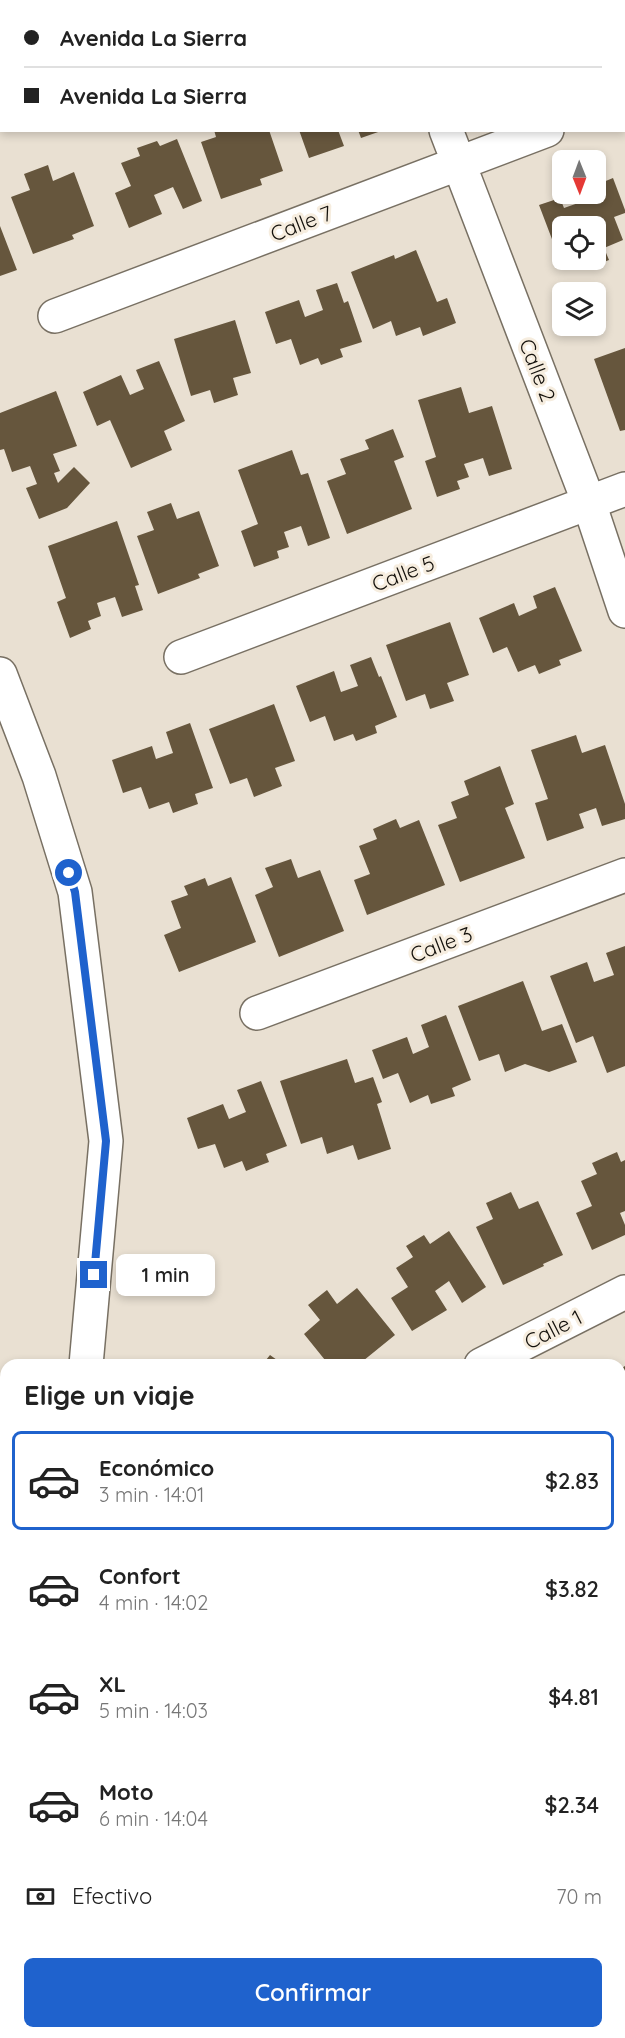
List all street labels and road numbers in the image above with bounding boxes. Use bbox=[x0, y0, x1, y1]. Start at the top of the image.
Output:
street label: Calle 7 bbox=[266, 199, 336, 247]
street label: Calle 2 bbox=[514, 335, 562, 405]
street label: Calle 5 bbox=[368, 549, 438, 597]
street label: Calle 3 bbox=[406, 920, 476, 968]
street label: Calle 1 bbox=[520, 1304, 586, 1354]

